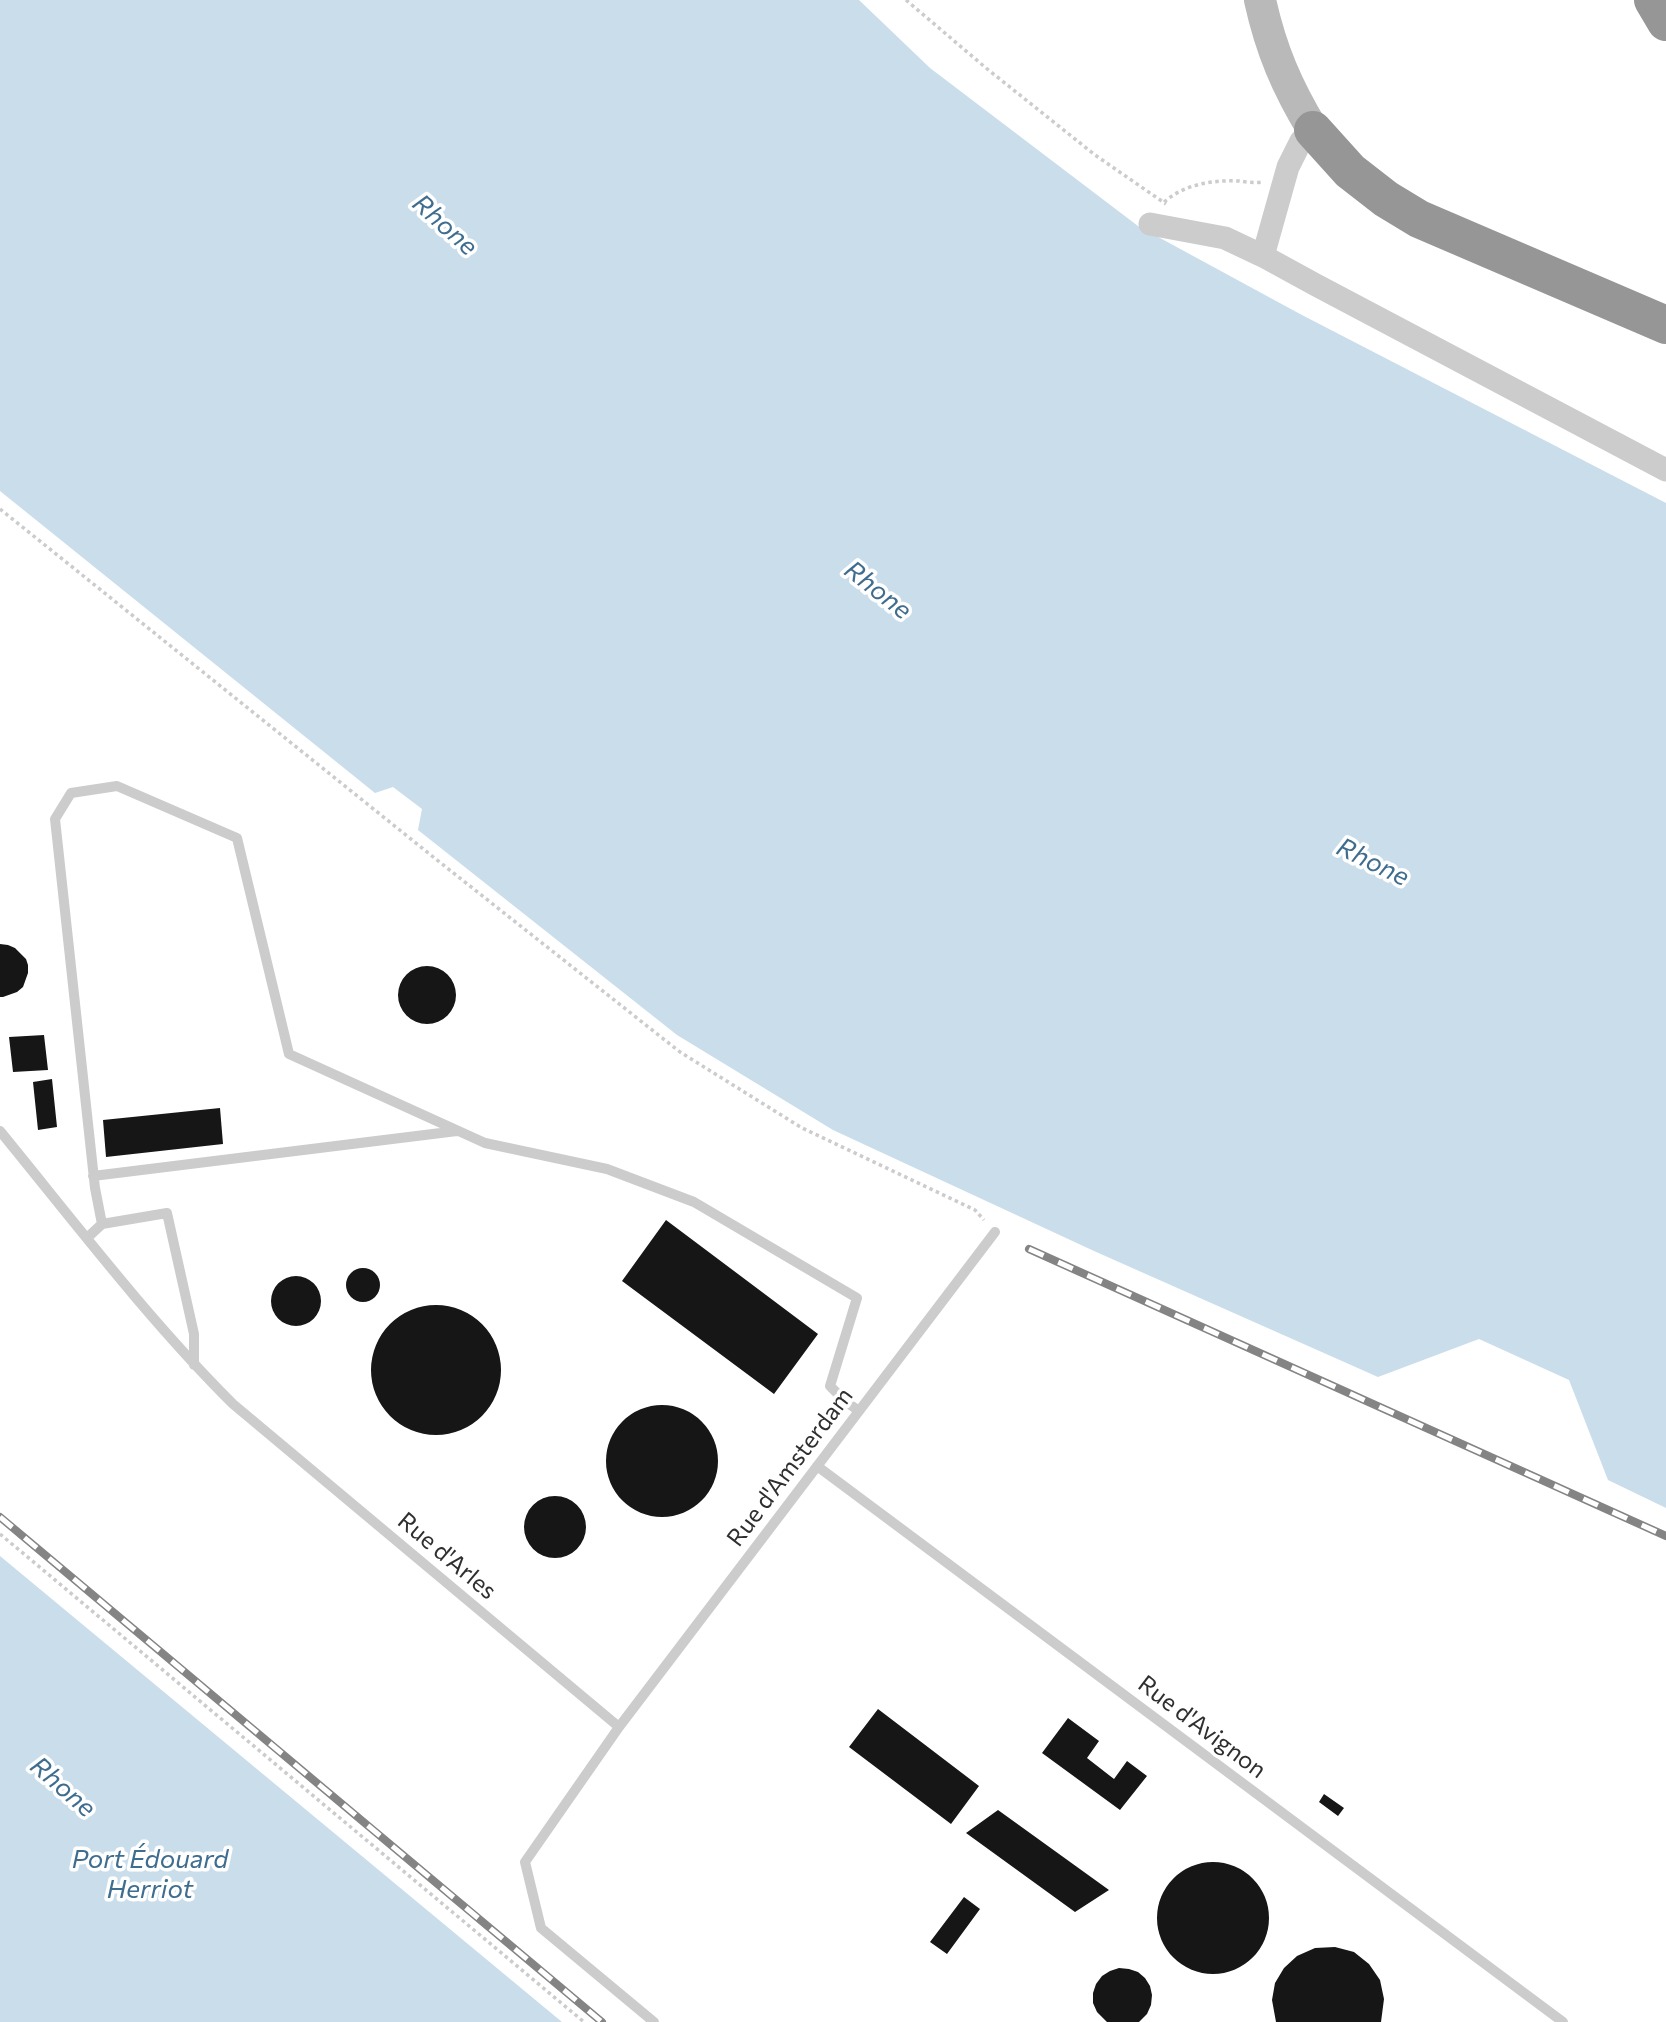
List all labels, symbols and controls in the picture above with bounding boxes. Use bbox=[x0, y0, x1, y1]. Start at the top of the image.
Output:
water label: Rhone bbox=[406, 188, 484, 262]
water label: Rhone bbox=[838, 554, 918, 626]
water label: Rhone bbox=[1332, 831, 1414, 893]
street label: Rue d'Amsterdam bbox=[721, 1382, 859, 1552]
street label: Rue d'Arles bbox=[392, 1506, 502, 1606]
street label: Rue d'Avignon bbox=[1132, 1669, 1272, 1785]
water label: Rhone bbox=[24, 1750, 102, 1824]
water label: Port Édouard Herriot bbox=[72, 1843, 228, 1904]

